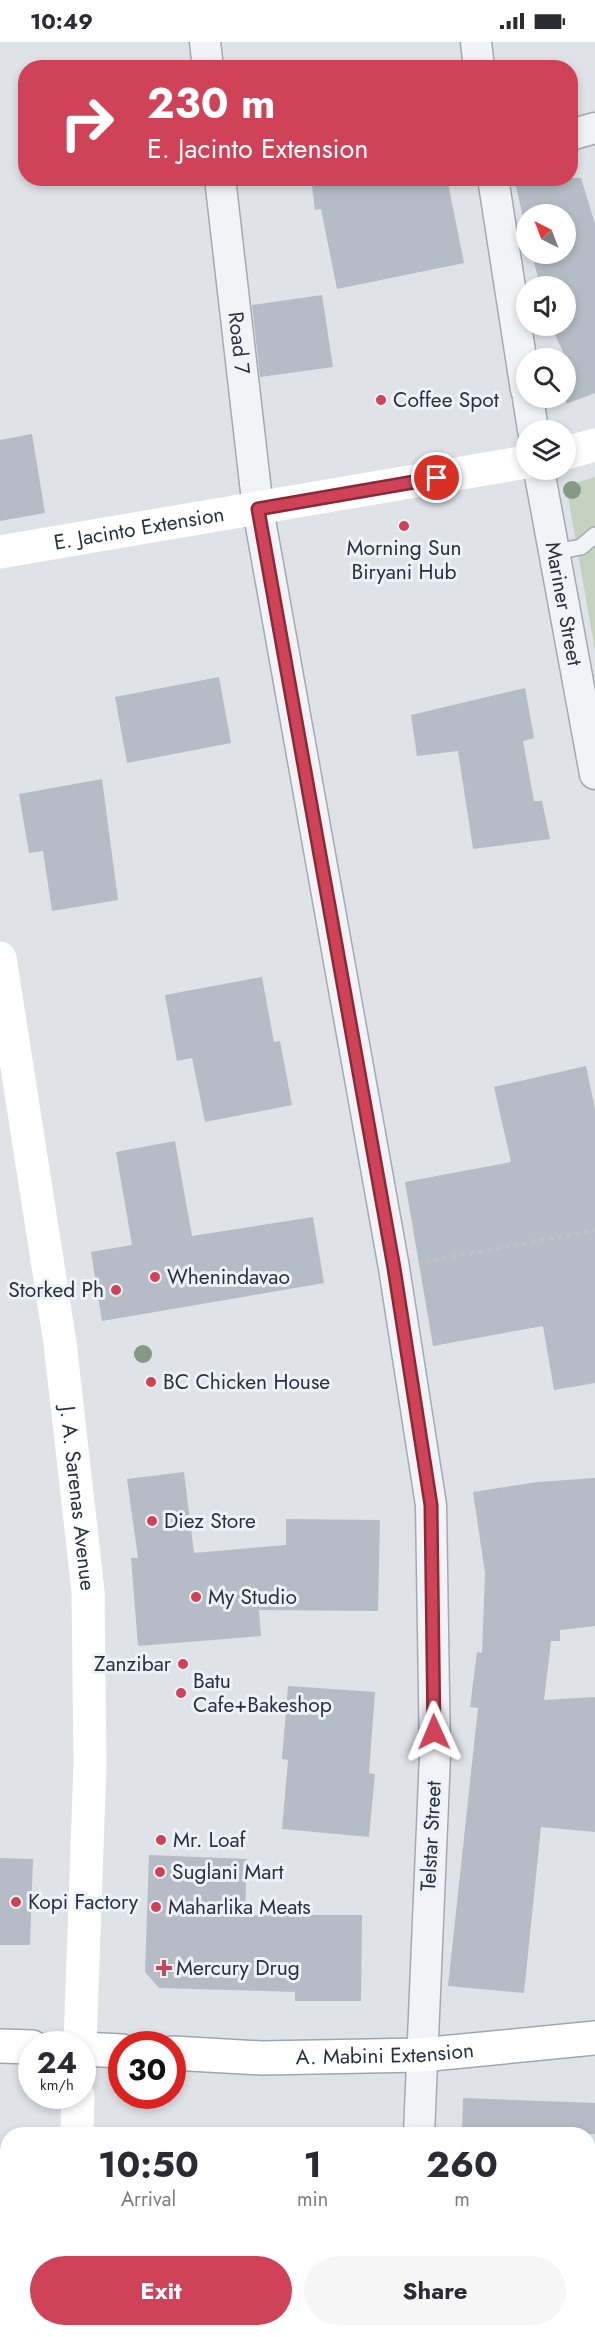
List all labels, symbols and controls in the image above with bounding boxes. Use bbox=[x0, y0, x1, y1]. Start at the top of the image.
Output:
text: 10:49 bbox=[30, 5, 93, 37]
text: 230 m bbox=[147, 73, 275, 134]
icon: right bbox=[48, 84, 126, 162]
text: E. Jacinto Extension bbox=[147, 129, 369, 168]
north arrow bbox=[516, 204, 576, 264]
map controls bbox=[516, 204, 576, 480]
button: sound bbox=[516, 276, 576, 336]
street label: Road 7 bbox=[220, 310, 257, 376]
button: search bbox=[516, 348, 576, 408]
place label: Coffee Spot bbox=[393, 385, 499, 415]
marker: Coffee Spot bbox=[374, 393, 388, 407]
button: layers bbox=[516, 420, 576, 480]
pin bbox=[411, 452, 462, 503]
icon: arrive bbox=[420, 461, 453, 494]
street label: E. Jacinto Extension bbox=[51, 499, 227, 558]
marker: Morning Sun Biryani Hub bbox=[397, 519, 411, 533]
place label: Morning Sun Biryani Hub bbox=[346, 533, 462, 587]
street label: Mariner Street bbox=[538, 539, 590, 668]
place label: Whenindavao bbox=[167, 1262, 290, 1292]
marker: Whenindavao bbox=[148, 1270, 162, 1284]
place label: Storked Ph bbox=[8, 1275, 104, 1305]
marker: Storked Ph bbox=[109, 1283, 123, 1297]
place label: BC Chicken House bbox=[163, 1367, 330, 1397]
marker: BC Chicken House bbox=[144, 1375, 158, 1389]
street label: J. A. Sarenas Avenue bbox=[52, 1402, 103, 1592]
place label: Diez Store bbox=[164, 1506, 256, 1536]
marker: Diez Store bbox=[145, 1514, 159, 1528]
place label: My Studio bbox=[208, 1582, 297, 1612]
marker: My Studio bbox=[189, 1590, 203, 1604]
place label: Zanzibar bbox=[94, 1649, 172, 1679]
marker: Zanzibar bbox=[176, 1657, 190, 1671]
place label: Batu Cafe+Bakeshop bbox=[193, 1666, 332, 1720]
marker: Batu Cafe+Bakeshop bbox=[174, 1686, 188, 1700]
position arrow bbox=[402, 1700, 466, 1764]
street label: Telstar Street bbox=[413, 1780, 449, 1892]
place label: Mr. Loaf bbox=[173, 1825, 247, 1855]
marker: Mr. Loaf bbox=[154, 1833, 168, 1847]
place label: Suglani Mart bbox=[172, 1857, 284, 1887]
marker: Suglani Mart bbox=[153, 1865, 167, 1879]
place label: Kopi Factory bbox=[28, 1887, 139, 1917]
place label: Maharlika Meats bbox=[168, 1892, 311, 1922]
marker: Kopi Factory bbox=[9, 1895, 23, 1909]
marker: Maharlika Meats bbox=[149, 1900, 163, 1914]
place label: Mercury Drug bbox=[176, 1953, 300, 1983]
marker: Mercury Drug bbox=[157, 1961, 171, 1975]
speed limit sign: 30 bbox=[108, 2031, 186, 2109]
street label: A. Mabini Extension bbox=[295, 2035, 475, 2072]
text: 24 bbox=[37, 2041, 77, 2084]
text: km/h bbox=[40, 2074, 74, 2096]
text: 10:50 bbox=[98, 2138, 199, 2190]
text: 1 bbox=[303, 2138, 322, 2190]
text: 260 bbox=[426, 2138, 498, 2190]
text: Arrival bbox=[121, 2185, 176, 2214]
text: min bbox=[297, 2185, 328, 2214]
text: m bbox=[454, 2185, 470, 2214]
button: Exit bbox=[30, 2256, 292, 2325]
button: Share bbox=[304, 2256, 566, 2325]

